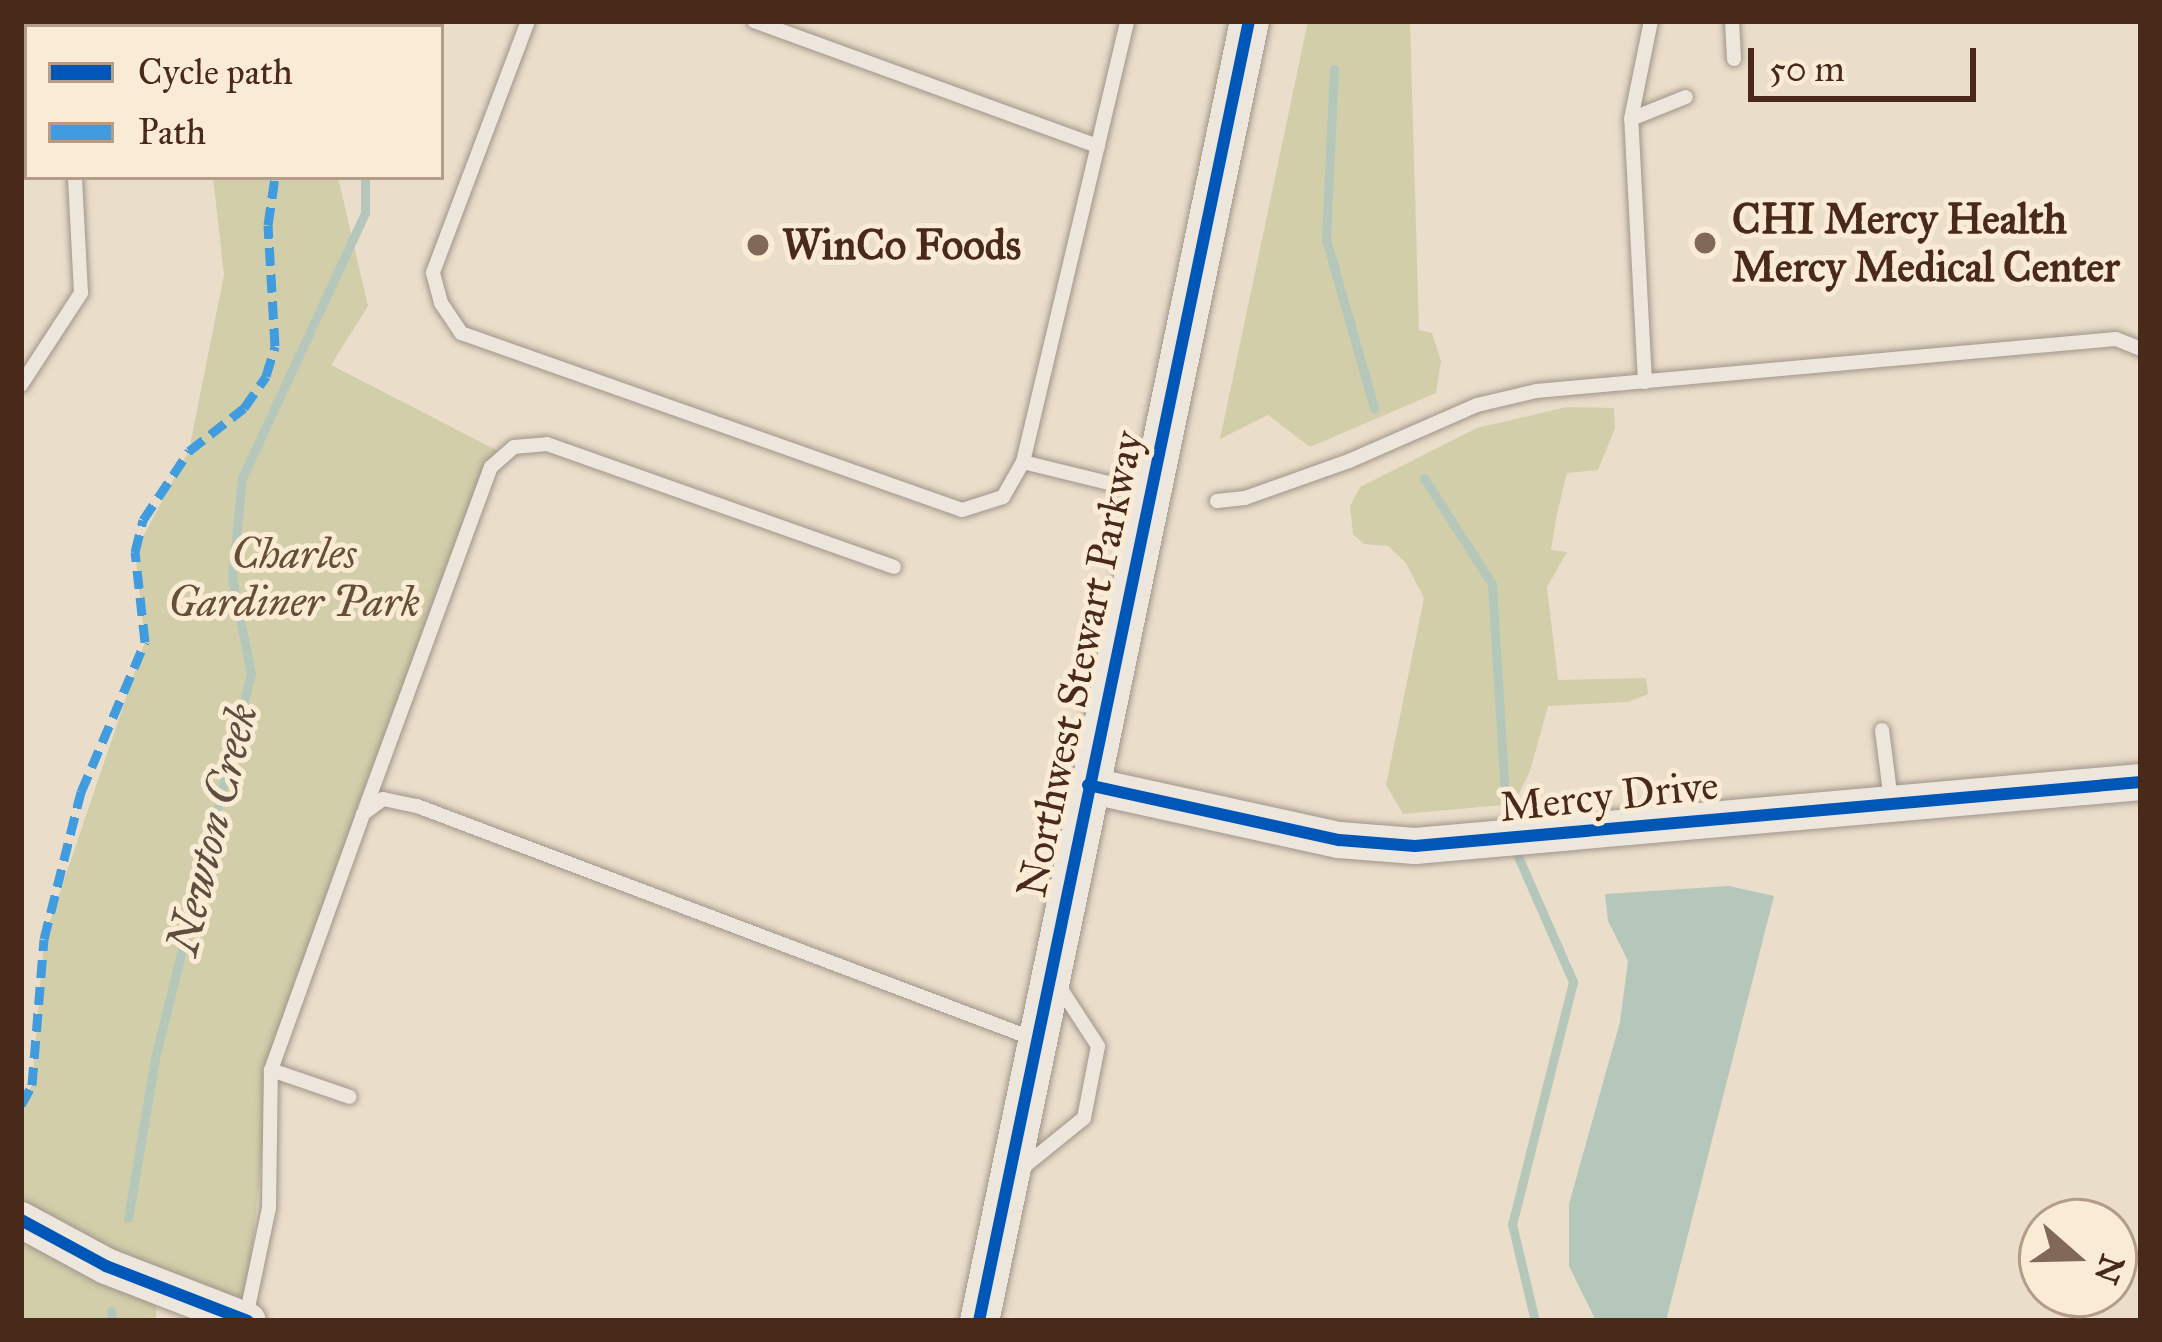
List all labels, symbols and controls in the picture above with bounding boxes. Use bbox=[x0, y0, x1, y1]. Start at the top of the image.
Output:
legend bbox=[24, 24, 444, 180]
scale bar bbox=[1754, 24, 1982, 98]
text: 50 m bbox=[1769, 47, 1845, 91]
text: Cycle path bbox=[138, 50, 293, 94]
text: Path bbox=[138, 110, 206, 154]
place label: CHI Mercy Health Mercy Medical Center bbox=[1732, 194, 2120, 292]
place label: WinCo Foods bbox=[782, 220, 1021, 270]
marker: CHI Mercy Health Mercy Medical Center bbox=[1689, 227, 1721, 259]
marker: WinCo Foods bbox=[745, 232, 771, 258]
street label: Northwest Stewart Parkway bbox=[1006, 426, 1154, 902]
park label: Charles Gardiner Park bbox=[168, 529, 420, 628]
water label: Newton Creek bbox=[155, 698, 269, 960]
street label: Mercy Drive bbox=[1497, 759, 1721, 833]
north arrow bbox=[2018, 1198, 2138, 1318]
text: N bbox=[2085, 1249, 2133, 1289]

